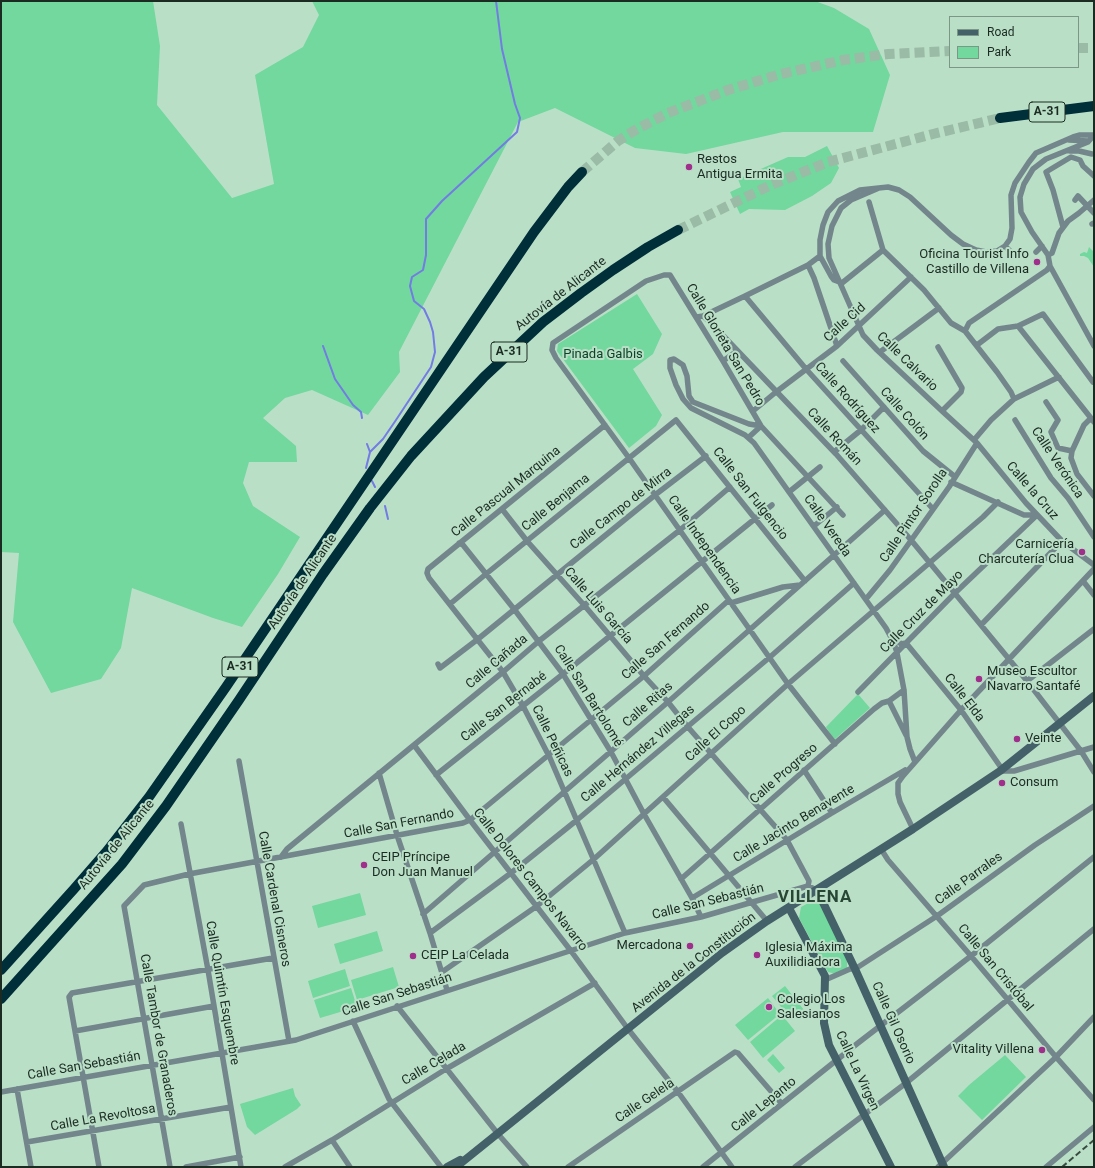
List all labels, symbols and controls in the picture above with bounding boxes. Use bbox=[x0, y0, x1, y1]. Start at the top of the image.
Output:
legend bbox=[949, 16, 1079, 68]
text: Road bbox=[987, 25, 1015, 39]
text: Park bbox=[987, 45, 1011, 59]
road number: A-31 bbox=[1029, 102, 1065, 122]
place label: Restos Antigua Ermita bbox=[697, 152, 783, 183]
marker: Restos Antigua Ermita bbox=[684, 162, 694, 172]
place label: Oficina Tourist Info Castillo de Villena bbox=[919, 247, 1029, 278]
street label: Autovía de Alicante bbox=[512, 254, 610, 334]
marker: Oficina Tourist Info Castillo de Villena bbox=[1032, 257, 1042, 267]
street label: Calle Glorieta San Pedro bbox=[682, 281, 768, 409]
street label: Calle Cid bbox=[821, 300, 869, 346]
street label: Calle Calvario bbox=[873, 329, 941, 395]
road number: A-31 bbox=[491, 342, 527, 362]
park label: Pinada Galbis bbox=[563, 347, 643, 363]
street label: Calle Rodríguez bbox=[811, 359, 883, 437]
street label: Calle Colón bbox=[876, 384, 932, 444]
street label: Calle Román bbox=[803, 405, 865, 469]
street label: Calle Verónica bbox=[1027, 424, 1087, 502]
street label: Calle Pascual Marquina bbox=[448, 443, 564, 541]
street label: Calle San Fulgencio bbox=[709, 445, 791, 543]
street label: Calle la Cruz bbox=[1003, 459, 1061, 523]
street label: Calle Campo de Mirra bbox=[567, 465, 675, 553]
street label: Calle Pintor Sorolla bbox=[877, 466, 951, 566]
street label: Calle Benjama bbox=[519, 471, 593, 535]
street label: Calle Vereda bbox=[800, 492, 854, 560]
street label: Calle Independencia bbox=[664, 493, 744, 597]
street label: Autovía de Alicante bbox=[265, 532, 341, 632]
place label: Carnicería Charcutería Clua bbox=[978, 537, 1074, 568]
marker: Carnicería Charcutería Clua bbox=[1077, 547, 1087, 557]
street label: Calle Luis García bbox=[561, 565, 635, 647]
street label: Calle Cruz de Mayo bbox=[877, 567, 967, 657]
street label: Calle San Fernando bbox=[619, 598, 713, 684]
street label: Calle Cañada bbox=[463, 632, 531, 692]
street label: Calle San Bartolomé bbox=[550, 642, 626, 750]
road number: A-31 bbox=[222, 657, 258, 677]
place label: Museo Escultor Navarro Santafé bbox=[987, 664, 1080, 695]
street label: Calle San Bernabé bbox=[458, 669, 550, 745]
street label: Calle Elda bbox=[940, 671, 988, 725]
marker: Museo Escultor Navarro Santafé bbox=[974, 674, 984, 684]
street label: Calle Ritas bbox=[620, 679, 676, 731]
street label: Calle Hernández Villegas bbox=[578, 702, 698, 806]
street label: Calle Peñicas bbox=[528, 703, 576, 779]
street label: Calle El Copo bbox=[682, 703, 750, 765]
place label: Veinte bbox=[1025, 731, 1061, 747]
marker: Veinte bbox=[1012, 734, 1022, 744]
street label: Calle Progreso bbox=[747, 740, 821, 808]
place label: Consum bbox=[1010, 775, 1058, 791]
marker: Consum bbox=[997, 778, 1007, 788]
street label: Calle Jacinto Benavente bbox=[731, 782, 857, 866]
street label: Autovía de Alicante bbox=[76, 797, 158, 893]
street label: Calle San Fernando bbox=[343, 806, 455, 842]
street label: Calle Dolores Campos Navarro bbox=[469, 806, 591, 954]
street label: Calle Cardenal Cisneros bbox=[254, 830, 294, 968]
street label: Calle Parrales bbox=[932, 849, 1006, 909]
place label: CEIP Príncipe Don Juan Manuel bbox=[372, 850, 473, 881]
marker: CEIP Príncipe Don Juan Manuel bbox=[359, 860, 369, 870]
street label: Calle San Sebastián bbox=[651, 881, 765, 923]
district label: VILLENA bbox=[778, 888, 852, 908]
street label: Avenida de la Constitución bbox=[629, 910, 759, 1016]
street label: Calle Quimtín Esquembre bbox=[202, 920, 242, 1066]
street label: Calle San Cristóbal bbox=[954, 921, 1036, 1015]
place label: Mercadona bbox=[617, 938, 682, 954]
place label: Iglesia Máxima Auxilidiadora bbox=[765, 940, 853, 971]
marker: Mercadona bbox=[685, 941, 695, 951]
place label: CEIP La Celada bbox=[421, 948, 509, 964]
marker: Iglesia Máxima Auxilidiadora bbox=[752, 950, 762, 960]
marker: CEIP La Celada bbox=[408, 951, 418, 961]
street label: Calle Tambor de Granaderos bbox=[136, 953, 180, 1117]
street label: Calle San Sebastián bbox=[340, 970, 454, 1020]
street label: Calle Gil Osorio bbox=[868, 979, 918, 1067]
place label: Colegio Los Salesianos bbox=[777, 992, 845, 1023]
marker: Colegio Los Salesianos bbox=[764, 1002, 774, 1012]
street label: Calle La Virgen bbox=[832, 1029, 882, 1113]
street label: Calle Celada bbox=[399, 1039, 469, 1089]
place label: Vitality Villena bbox=[952, 1042, 1034, 1058]
marker: Vitality Villena bbox=[1037, 1045, 1047, 1055]
street label: Calle San Sebastián bbox=[26, 1048, 142, 1084]
street label: Calle Lepanto bbox=[728, 1074, 800, 1136]
street label: Calle Gelela bbox=[612, 1076, 678, 1126]
street label: Calle La Revoltosa bbox=[49, 1101, 157, 1135]

